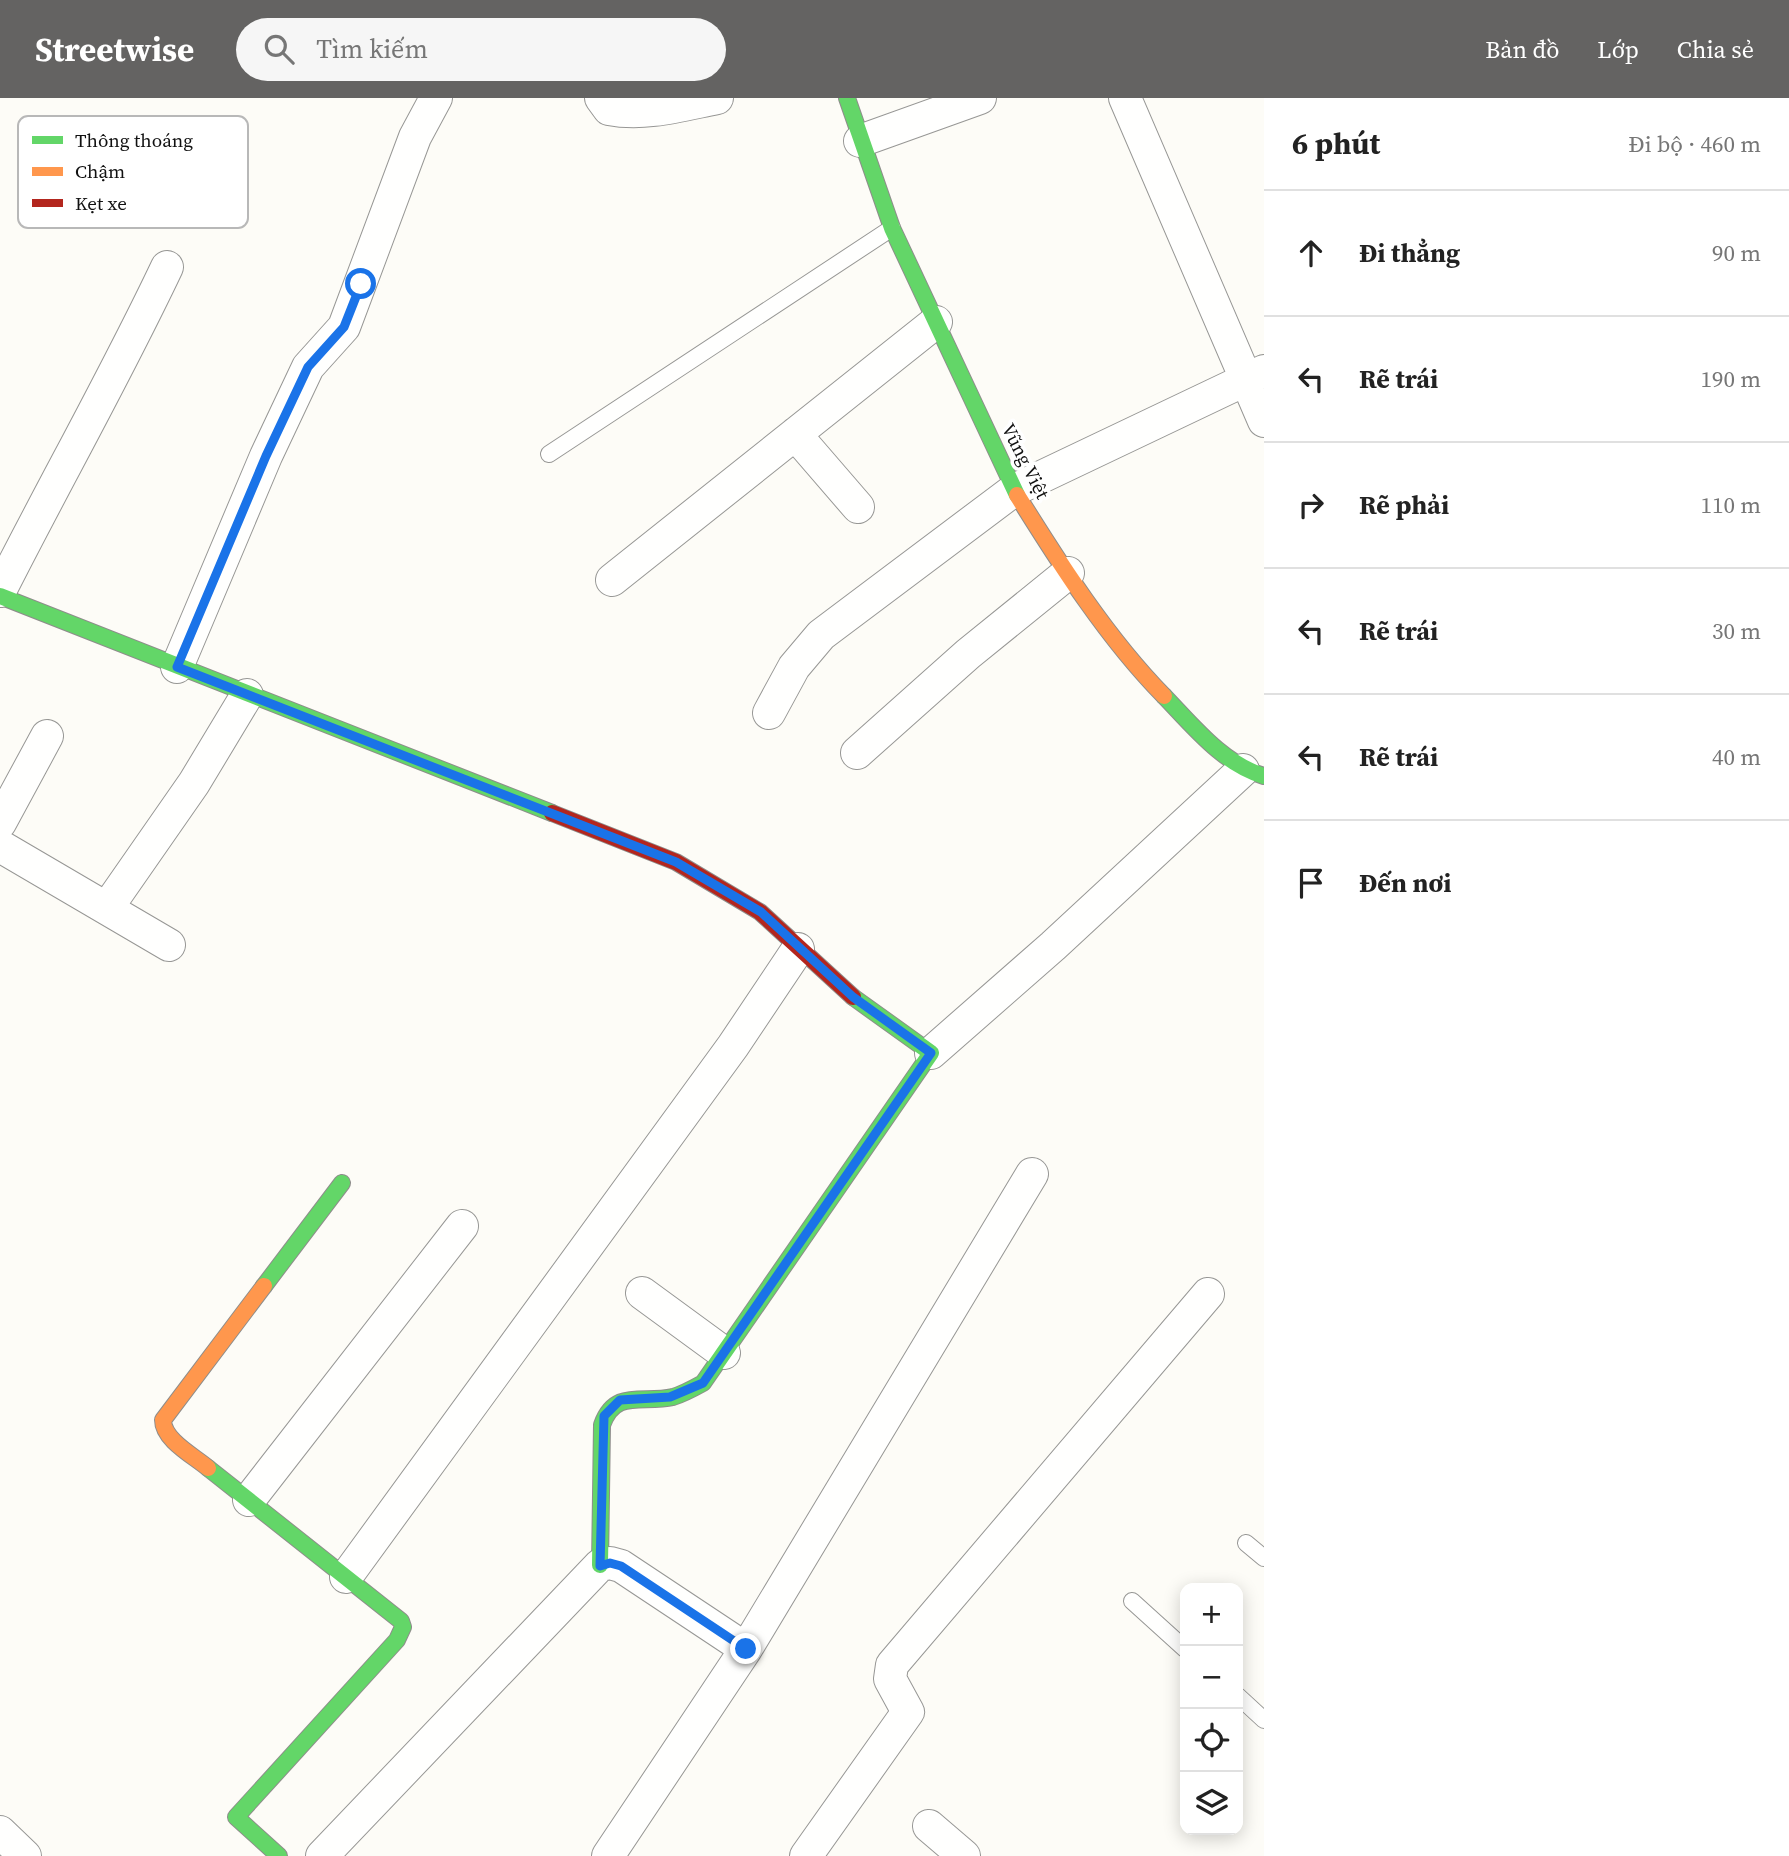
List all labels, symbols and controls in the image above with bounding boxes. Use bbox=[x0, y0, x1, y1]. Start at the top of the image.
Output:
search box bbox=[236, 18, 726, 81]
text: Streetwise bbox=[35, 27, 194, 72]
icon: search bbox=[260, 30, 298, 68]
text: Tìm kiếm bbox=[316, 31, 428, 67]
text: Bản đồ bbox=[1485, 33, 1559, 66]
text: Lớp bbox=[1597, 33, 1639, 66]
text: Chia sẻ bbox=[1677, 33, 1754, 66]
legend bbox=[18, 116, 248, 228]
text: 6 phút bbox=[1292, 123, 1380, 164]
text: Thông thoáng bbox=[75, 127, 193, 153]
text: Đi bộ · 460 m bbox=[1628, 128, 1761, 160]
text: Chậm bbox=[75, 158, 125, 184]
text: Kẹt xe bbox=[75, 190, 127, 216]
icon: ahead bbox=[1292, 234, 1330, 272]
text: Đi thẳng bbox=[1359, 235, 1460, 271]
text: 90 m bbox=[1712, 237, 1761, 269]
route start bbox=[345, 268, 376, 299]
icon: left bbox=[1292, 360, 1330, 398]
text: Rẽ trái bbox=[1359, 361, 1438, 397]
text: 190 m bbox=[1700, 363, 1761, 395]
street label: Vũng Việt bbox=[996, 419, 1057, 504]
icon: right bbox=[1292, 486, 1330, 524]
text: Rẽ phải bbox=[1359, 487, 1449, 523]
text: 110 m bbox=[1700, 489, 1761, 521]
icon: left bbox=[1292, 612, 1330, 650]
text: Rẽ trái bbox=[1359, 613, 1438, 649]
text: 30 m bbox=[1712, 615, 1761, 647]
icon: left bbox=[1292, 738, 1330, 776]
text: Rẽ trái bbox=[1359, 739, 1438, 775]
text: 40 m bbox=[1712, 741, 1761, 773]
icon: arrive bbox=[1292, 864, 1330, 902]
text: Đến nơi bbox=[1359, 865, 1451, 901]
map controls bbox=[1180, 1583, 1243, 1835]
button: + bbox=[1180, 1583, 1243, 1646]
route end bbox=[730, 1633, 761, 1664]
button: − bbox=[1180, 1646, 1243, 1709]
button: locate bbox=[1180, 1709, 1243, 1772]
button: layers bbox=[1180, 1772, 1243, 1835]

